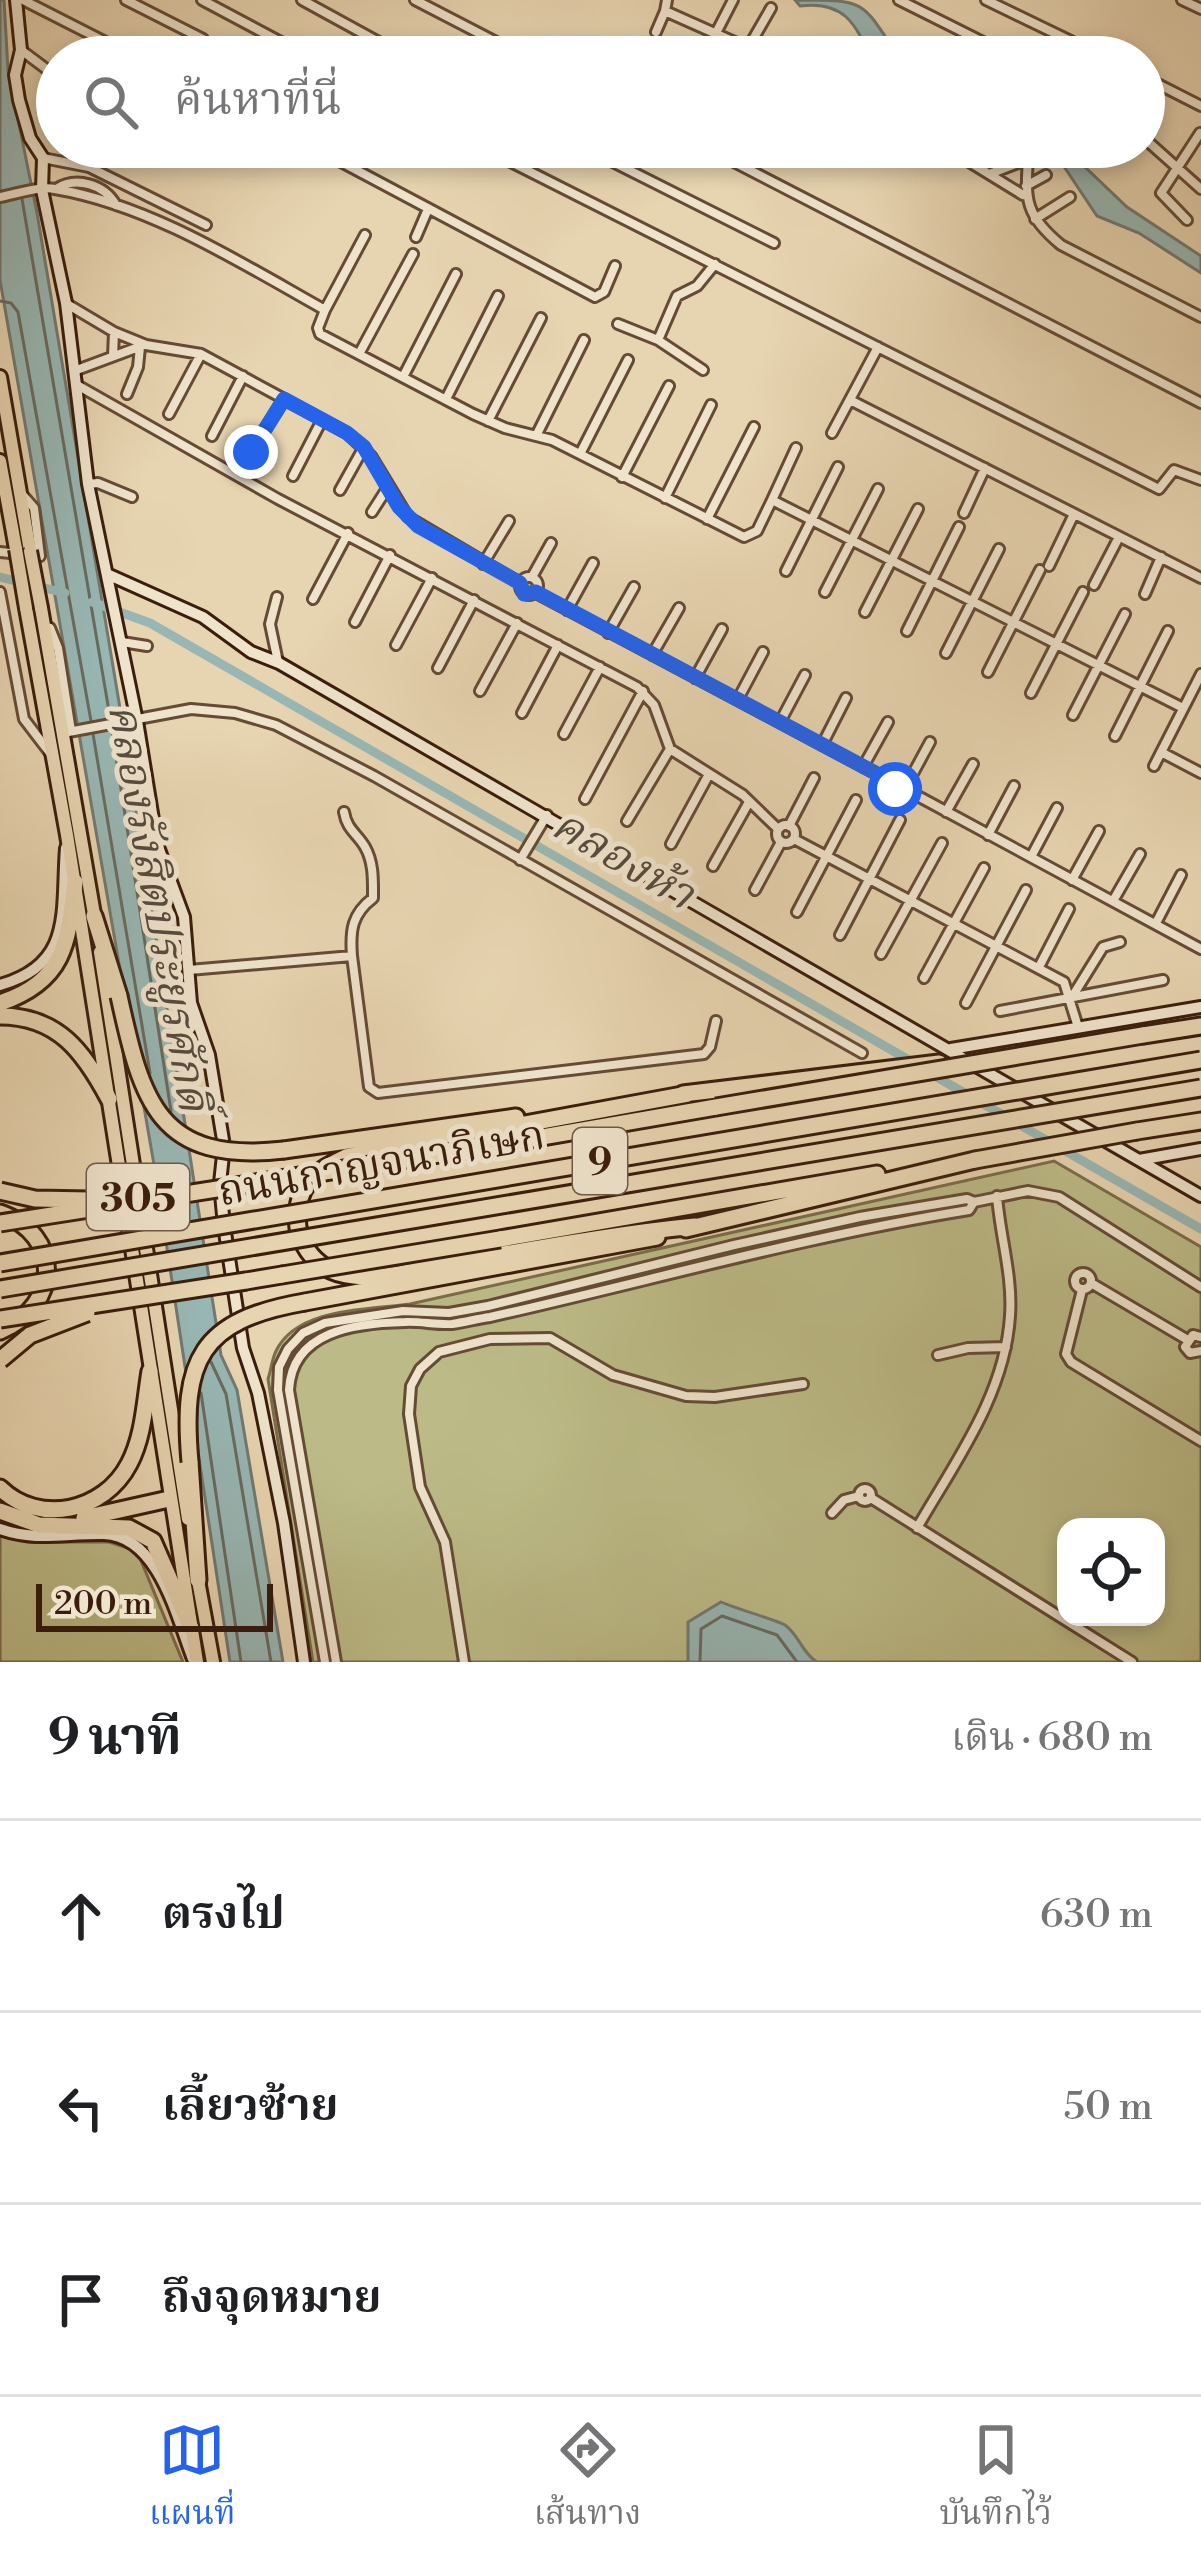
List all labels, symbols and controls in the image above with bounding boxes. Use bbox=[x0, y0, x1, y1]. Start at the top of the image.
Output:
search box bbox=[36, 36, 1165, 168]
icon: search bbox=[78, 69, 144, 135]
text: ค้นหาที่นี่ bbox=[174, 72, 342, 129]
route end bbox=[224, 425, 278, 479]
water label: คลองรังสิตประยูรศักดิ์ bbox=[94, 698, 229, 1129]
route start bbox=[868, 762, 922, 816]
water label: คลองห้า bbox=[542, 797, 706, 924]
street label: ถนนกาญจนาภิเษก bbox=[214, 1110, 549, 1219]
road number: 9 bbox=[573, 1128, 627, 1194]
road number: 305 bbox=[87, 1164, 189, 1230]
map controls bbox=[1057, 1518, 1165, 1626]
button: locate bbox=[1057, 1518, 1165, 1626]
scale bar bbox=[36, 1578, 273, 1631]
text: 200 m bbox=[54, 1584, 152, 1625]
text: 9 นาที bbox=[48, 1707, 182, 1771]
text: เดิน · 680 m bbox=[951, 1714, 1153, 1763]
icon: ahead bbox=[48, 1883, 114, 1949]
text: ตรงไป bbox=[162, 1886, 285, 1943]
text: 630 m bbox=[1040, 1891, 1153, 1940]
icon: left bbox=[48, 2075, 114, 2141]
text: เลี้ยวซ้าย bbox=[162, 2078, 338, 2135]
text: 50 m bbox=[1063, 2083, 1153, 2132]
icon: arrive bbox=[48, 2267, 114, 2333]
text: ถึงจุดหมาย bbox=[162, 2270, 382, 2327]
tab: แผนที่ bbox=[149, 2417, 236, 2542]
tab: เส้นทาง bbox=[534, 2417, 641, 2542]
tab: บันทึกไว้ bbox=[939, 2417, 1052, 2542]

